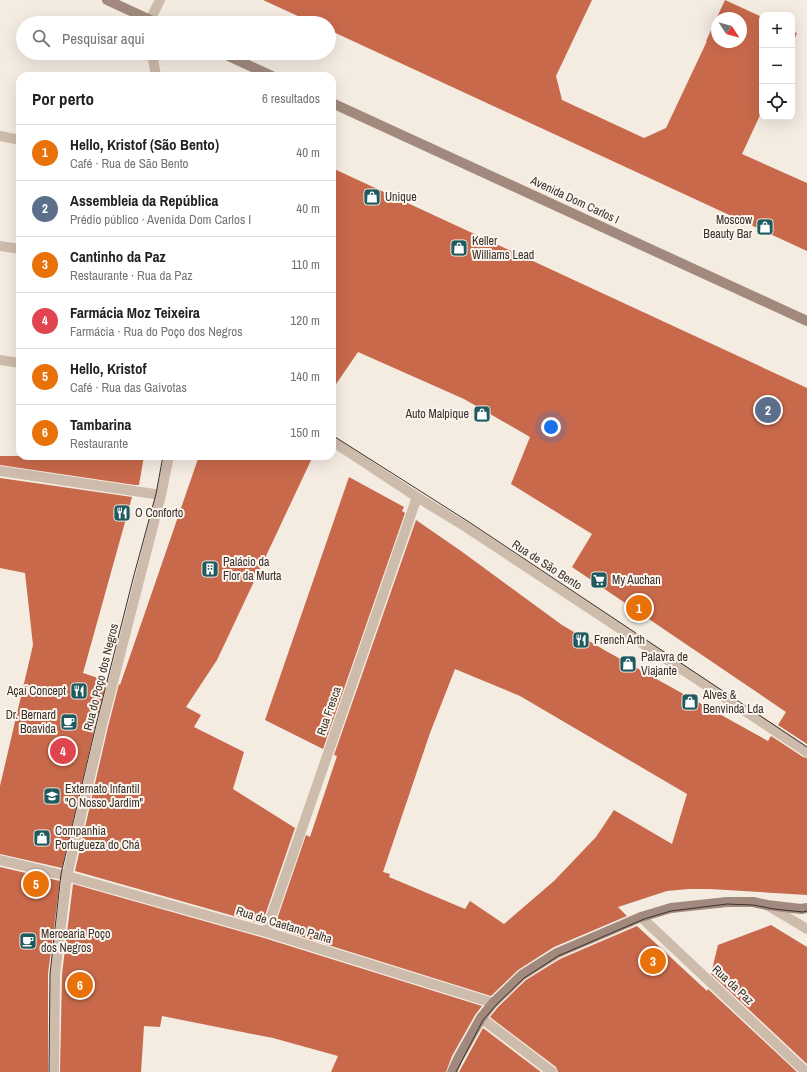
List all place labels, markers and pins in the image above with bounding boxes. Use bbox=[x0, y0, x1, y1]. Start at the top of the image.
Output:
shop icon: Unique bbox=[362, 187, 382, 207]
place label: Unique bbox=[385, 189, 417, 205]
place label: Moscow Beauty Bar bbox=[703, 212, 753, 242]
shop icon: Moscow Beauty Bar bbox=[755, 217, 775, 237]
place label: Keller Williams Lead bbox=[472, 233, 534, 263]
shop icon: Keller Williams Lead bbox=[449, 238, 469, 258]
pin: 2 bbox=[755, 395, 781, 425]
shop icon: Auto Malpique bbox=[472, 404, 492, 424]
place label: Auto Malpique bbox=[405, 406, 469, 422]
restaurant icon: O Conforto bbox=[112, 503, 132, 523]
place label: O Conforto bbox=[135, 505, 183, 521]
place label: Palácio da Flor da Murta bbox=[223, 554, 282, 584]
building icon: Palácio da Flor da Murta bbox=[200, 559, 220, 579]
supermarket icon: My Auchan bbox=[589, 570, 609, 590]
place label: My Auchan bbox=[612, 572, 661, 588]
pin: 1 bbox=[626, 593, 652, 623]
restaurant icon: French Arth bbox=[571, 630, 591, 650]
place label: French Arth bbox=[594, 632, 645, 648]
place label: Palavra de Viajante bbox=[641, 649, 688, 679]
shop icon: Palavra de Viajante bbox=[618, 654, 638, 674]
restaurant icon: Açaí Concept bbox=[69, 681, 89, 701]
place label: Açaí Concept bbox=[6, 683, 66, 699]
place label: Alves & Benvinda Lda bbox=[702, 687, 764, 717]
shop icon: Alves & Benvinda Lda bbox=[680, 692, 700, 712]
place label: Dr. Bernard Boavida bbox=[6, 707, 57, 737]
cafe icon: Dr. Bernard Boavida bbox=[59, 712, 79, 732]
pin: 4 bbox=[50, 736, 76, 766]
place label: Externato Infantil "O Nosso Jardim" bbox=[65, 781, 144, 811]
school or university icon: Externato Infantil "O Nosso Jardim" bbox=[42, 786, 62, 806]
place label: Companhia Portugueza do Chá bbox=[55, 823, 140, 853]
shop icon: Companhia Portugueza do Chá bbox=[32, 828, 52, 848]
pin: 5 bbox=[23, 869, 49, 899]
place label: Mercearia Poço dos Negros bbox=[41, 926, 110, 956]
cafe icon: Mercearia Poço dos Negros bbox=[18, 931, 38, 951]
pin: 3 bbox=[640, 946, 666, 976]
pin: 6 bbox=[67, 970, 93, 1000]

